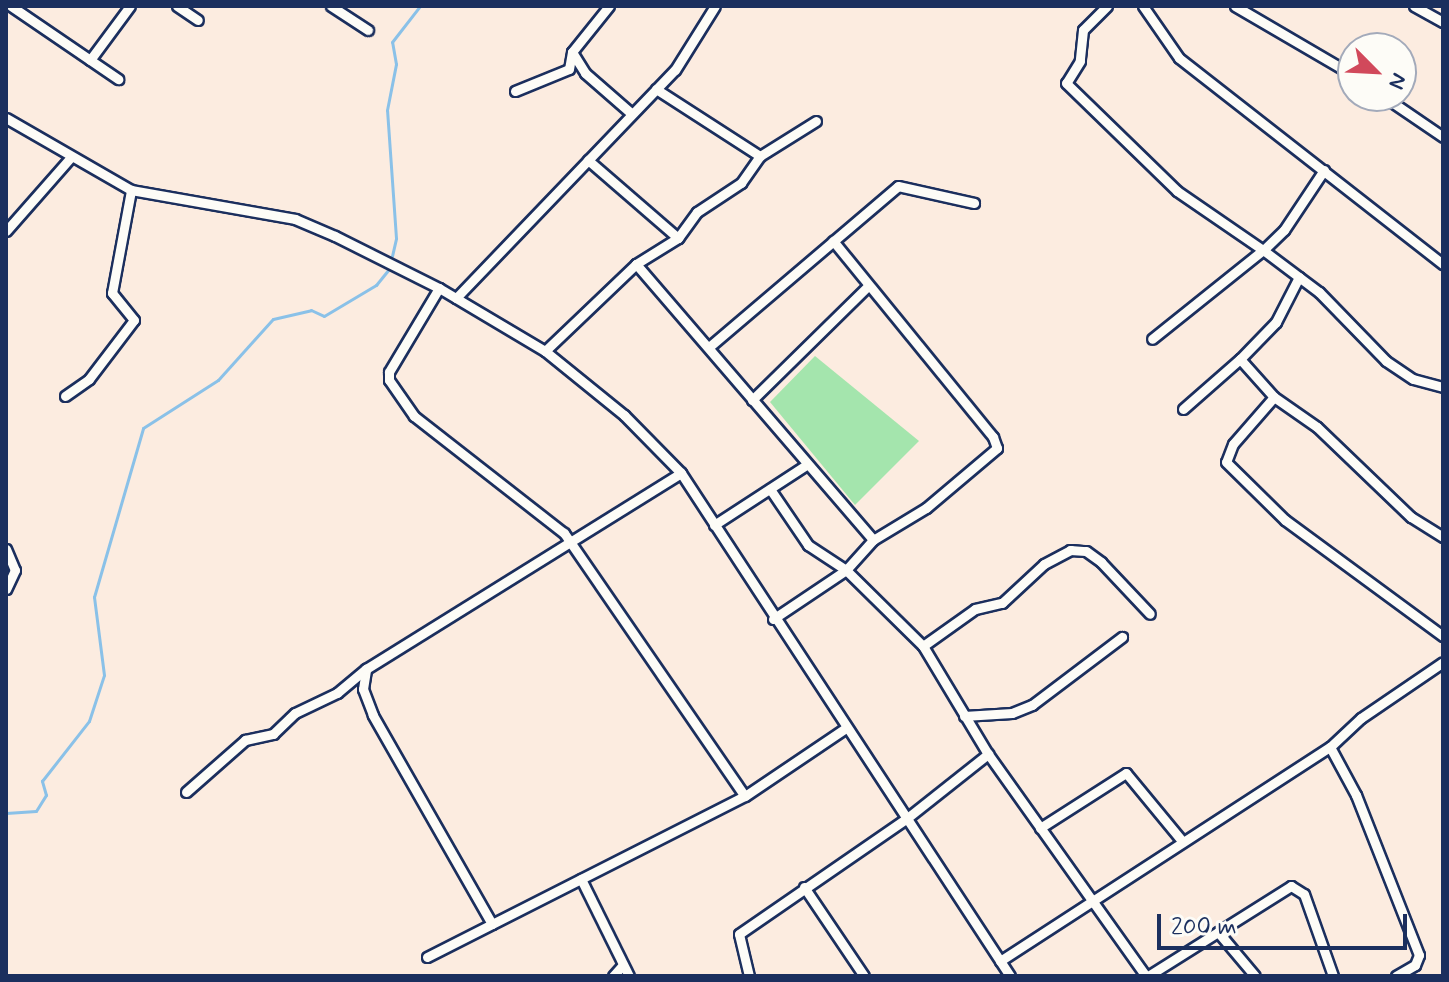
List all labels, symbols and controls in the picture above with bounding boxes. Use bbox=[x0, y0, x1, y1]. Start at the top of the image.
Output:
north arrow bbox=[1337, 32, 1417, 112]
text: N bbox=[1381, 69, 1413, 93]
scale bar bbox=[1161, 898, 1411, 948]
text: 200 m bbox=[1171, 912, 1237, 943]

